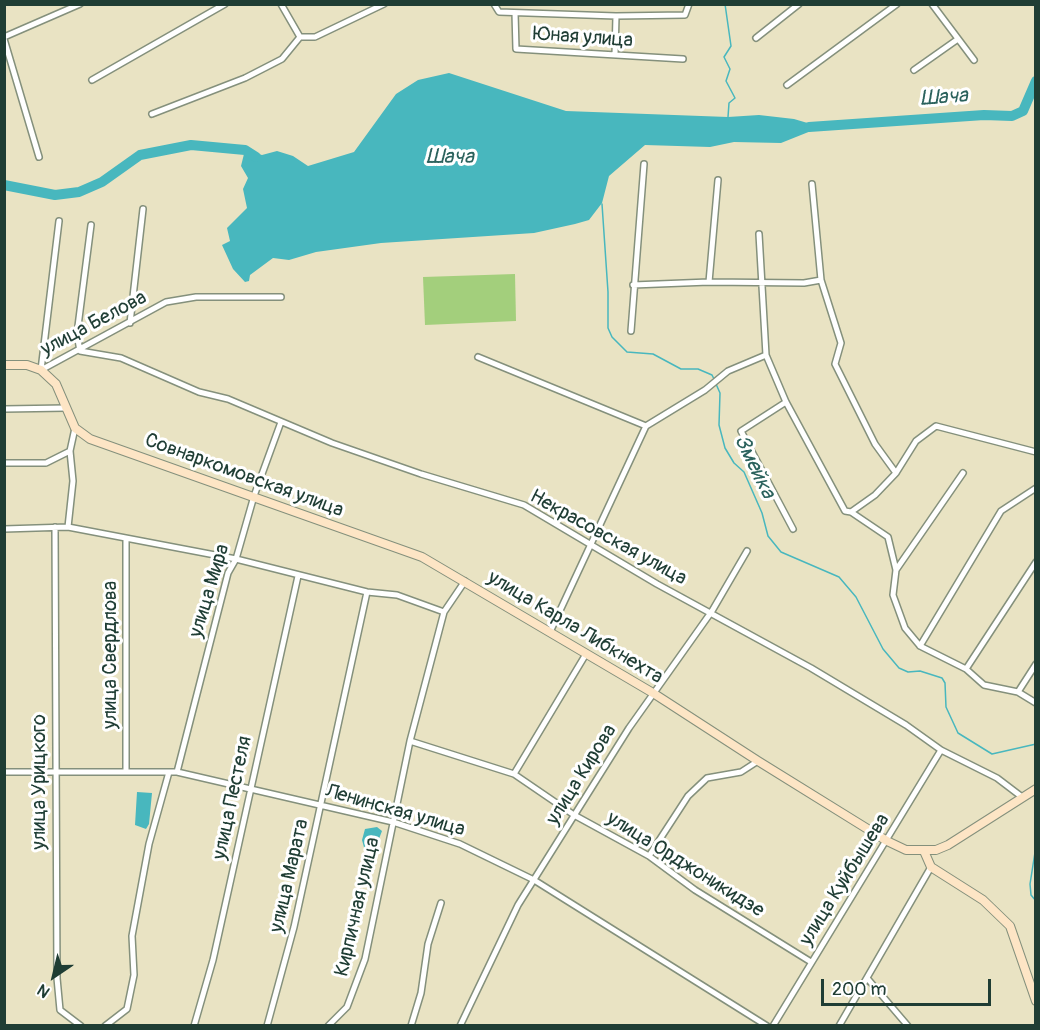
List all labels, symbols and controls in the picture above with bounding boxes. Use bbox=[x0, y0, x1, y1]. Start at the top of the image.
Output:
street label: Юная улица bbox=[532, 23, 634, 53]
water label: Шача bbox=[920, 84, 968, 112]
water label: Шача bbox=[426, 145, 474, 171]
street label: улица Белова bbox=[37, 286, 151, 362]
street label: Совнаркомовская улица bbox=[141, 429, 347, 523]
water label: Змейка bbox=[728, 431, 780, 503]
street label: Некрасовская улица bbox=[525, 485, 691, 591]
street label: улица Мира bbox=[184, 542, 236, 640]
street label: улица Карла Либкнехта bbox=[483, 566, 667, 690]
street label: улица Свердлова bbox=[99, 581, 123, 729]
street label: улица Урицкого bbox=[28, 714, 52, 850]
street label: улица Кирова bbox=[542, 720, 622, 830]
street label: улица Пестеля bbox=[208, 734, 258, 862]
street label: Ленинская улица bbox=[322, 780, 468, 842]
street label: улица Орджоникидзе bbox=[602, 807, 768, 923]
street label: улица Куйбышева bbox=[795, 809, 895, 951]
street label: улица Марата bbox=[265, 817, 315, 935]
street label: Кирпичная улица bbox=[330, 835, 386, 979]
north arrow bbox=[24, 946, 84, 1006]
scale bar bbox=[824, 967, 994, 1005]
text: 200 m bbox=[832, 978, 887, 1001]
text: N bbox=[34, 979, 54, 1002]

